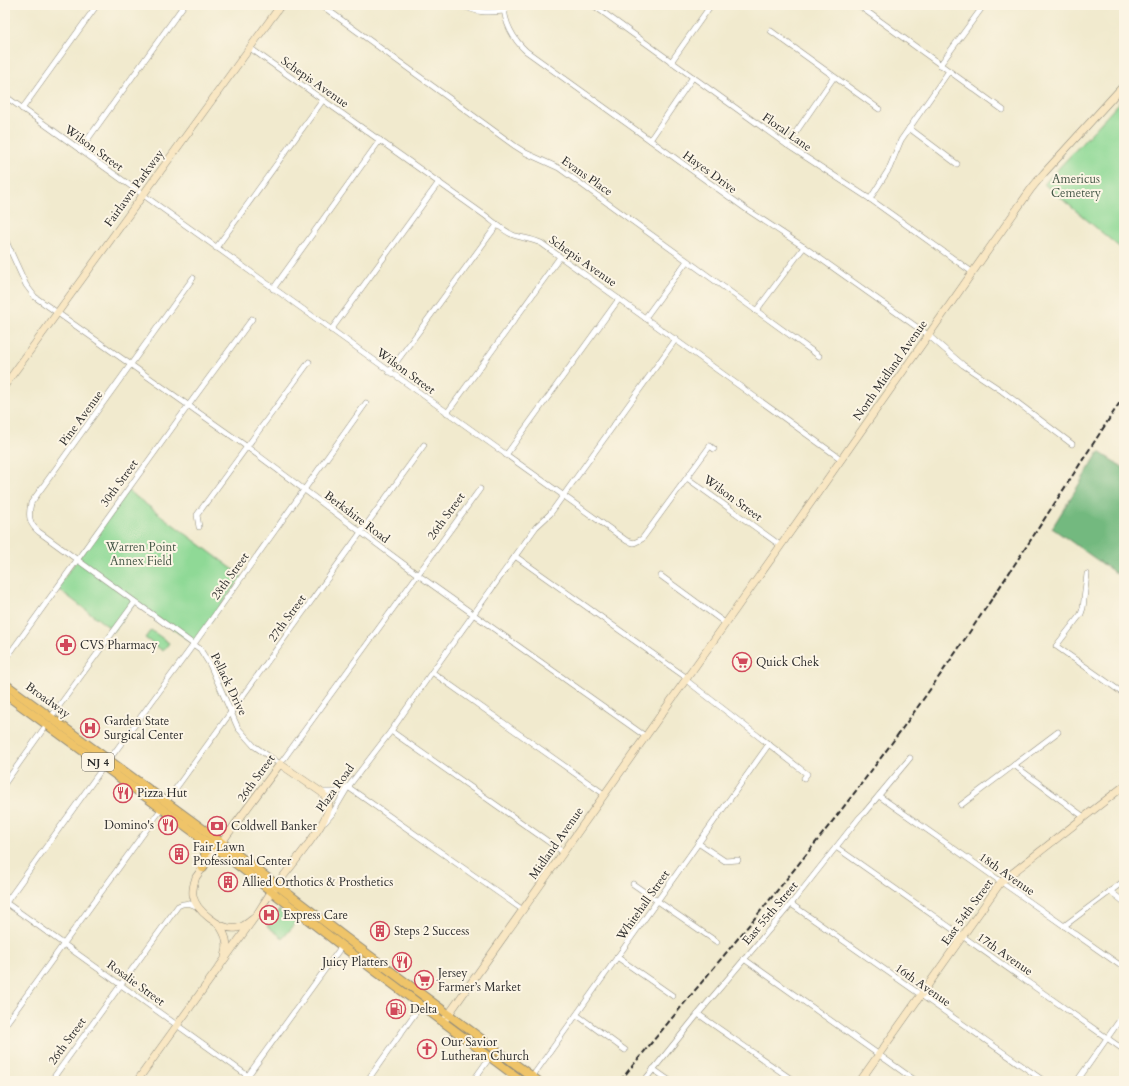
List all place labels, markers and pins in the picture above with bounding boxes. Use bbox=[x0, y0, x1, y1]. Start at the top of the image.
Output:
pharmacy icon: CVS Pharmacy bbox=[55, 634, 77, 656]
place label: CVS Pharmacy bbox=[80, 637, 158, 653]
supermarket icon: Quick Chek bbox=[731, 651, 753, 673]
place label: Quick Chek bbox=[756, 654, 820, 670]
place label: Garden State Surgical Center bbox=[104, 713, 184, 743]
hospital icon: Garden State Surgical Center bbox=[79, 717, 101, 739]
restaurant icon: Pizza Hut bbox=[112, 782, 134, 804]
place label: Pizza Hut bbox=[137, 785, 187, 801]
restaurant icon: Domino's bbox=[157, 814, 179, 836]
bank icon: Coldwell Banker bbox=[206, 815, 228, 837]
place label: Domino's bbox=[104, 817, 154, 833]
place label: Coldwell Banker bbox=[231, 818, 318, 834]
place label: Fair Lawn Professional Center bbox=[193, 839, 292, 869]
building icon: Fair Lawn Professional Center bbox=[168, 843, 190, 865]
building icon: Allied Orthotics & Prosthetics bbox=[217, 871, 239, 893]
place label: Allied Orthotics & Prosthetics bbox=[242, 874, 393, 890]
hospital icon: Express Care bbox=[258, 904, 280, 926]
place label: Express Care bbox=[283, 907, 348, 923]
building icon: Steps 2 Success bbox=[369, 920, 391, 942]
place label: Steps 2 Success bbox=[394, 923, 469, 939]
restaurant icon: Juicy Platters bbox=[391, 951, 413, 973]
place label: Juicy Platters bbox=[320, 954, 388, 970]
place label: Jersey Farmer’s Market bbox=[436, 965, 521, 995]
supermarket icon: Jersey Farmer’s Market bbox=[413, 969, 435, 991]
fuel station icon: Delta bbox=[385, 998, 407, 1020]
place label: Delta bbox=[410, 1001, 438, 1017]
place label: Our Savior Lutheran Church bbox=[441, 1034, 529, 1064]
church icon: Our Savior Lutheran Church bbox=[416, 1038, 438, 1060]

